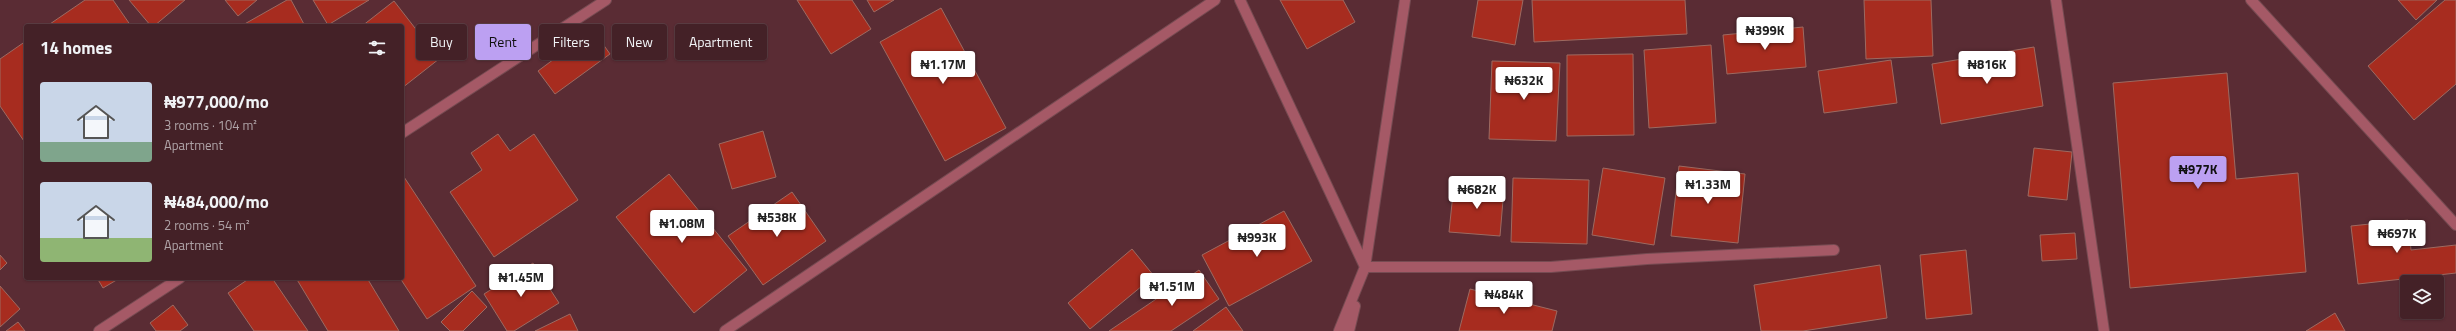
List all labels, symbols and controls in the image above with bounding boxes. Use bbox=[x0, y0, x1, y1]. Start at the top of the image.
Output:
pin: ₦399K bbox=[1737, 17, 1793, 51]
text: ₦399K bbox=[1746, 20, 1784, 40]
chip: Buy bbox=[416, 24, 467, 60]
chip: Rent bbox=[475, 24, 531, 60]
chip: Filters bbox=[539, 24, 604, 60]
chip: New bbox=[612, 24, 667, 60]
chip: Apartment bbox=[675, 24, 767, 60]
text: 14 homes bbox=[40, 35, 112, 61]
icon: filters bbox=[366, 37, 388, 59]
pin: ₦1.17M bbox=[910, 51, 976, 85]
pin: ₦816K bbox=[1959, 51, 2015, 85]
text: ₦1.17M bbox=[920, 54, 966, 74]
text: ₦816K bbox=[1968, 54, 2006, 74]
pin: ₦632K bbox=[1496, 67, 1552, 101]
text: ₦632K bbox=[1505, 70, 1543, 90]
text: ₦977,000/mo bbox=[164, 89, 269, 115]
icon: home bbox=[72, 98, 120, 146]
text: 3 rooms · 104 m² bbox=[164, 115, 257, 135]
text: Apartment bbox=[164, 135, 223, 155]
pin: ₦977K bbox=[2170, 156, 2226, 190]
text: ₦977K bbox=[2179, 159, 2217, 179]
pin: ₦1.33M bbox=[1675, 171, 1741, 205]
text: ₦1.33M bbox=[1685, 174, 1731, 194]
pin: ₦682K bbox=[1449, 176, 1505, 210]
text: ₦682K bbox=[1458, 179, 1496, 199]
text: ₦484,000/mo bbox=[164, 189, 269, 215]
icon: home bbox=[72, 198, 120, 246]
pin: ₦538K bbox=[749, 204, 805, 238]
text: ₦538K bbox=[758, 207, 796, 227]
pin: ₦1.08M bbox=[649, 210, 715, 244]
text: ₦1.08M bbox=[659, 213, 705, 233]
text: 2 rooms · 54 m² bbox=[164, 215, 250, 235]
pin: ₦697K bbox=[2369, 220, 2425, 254]
text: ₦697K bbox=[2378, 223, 2416, 243]
pin: ₦993K bbox=[1229, 224, 1285, 258]
text: ₦993K bbox=[1238, 227, 1276, 247]
text: Apartment bbox=[164, 235, 223, 255]
pin: ₦1.45M bbox=[488, 264, 554, 298]
text: ₦1.45M bbox=[498, 267, 544, 287]
pin: ₦1.51M bbox=[1139, 273, 1205, 307]
map controls bbox=[2400, 275, 2444, 319]
button: layers bbox=[2400, 275, 2444, 319]
text: ₦1.51M bbox=[1149, 276, 1195, 296]
pin: ₦484K bbox=[1476, 281, 1532, 315]
text: ₦484K bbox=[1485, 284, 1523, 304]

